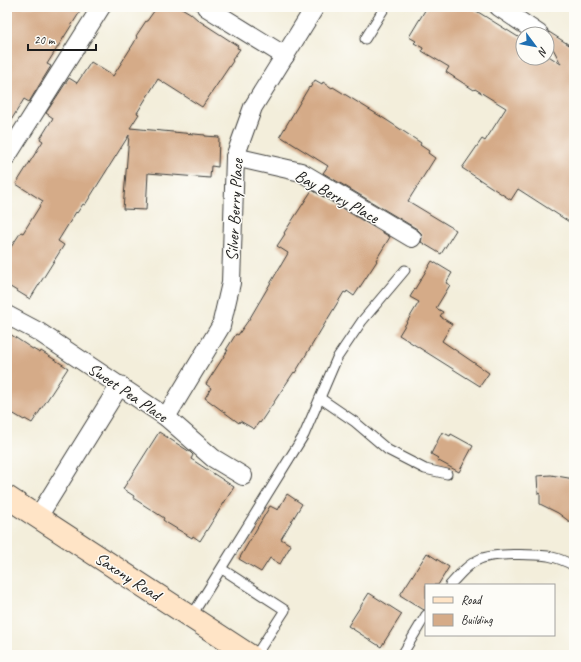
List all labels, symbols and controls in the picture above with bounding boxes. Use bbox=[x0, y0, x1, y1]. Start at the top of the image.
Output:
scale bar bbox=[28, 26, 96, 52]
north arrow bbox=[515, 26, 555, 66]
text: 20 m bbox=[34, 32, 56, 48]
text: N bbox=[535, 45, 551, 60]
street label: Silver Berry Place bbox=[221, 157, 248, 262]
street label: Bay Berry Place bbox=[291, 165, 384, 229]
street label: Sweet Pea Place bbox=[84, 358, 173, 427]
street label: Saxony Road bbox=[91, 547, 166, 607]
legend bbox=[425, 584, 555, 636]
text: Road bbox=[461, 592, 483, 608]
text: Building bbox=[461, 612, 493, 628]

